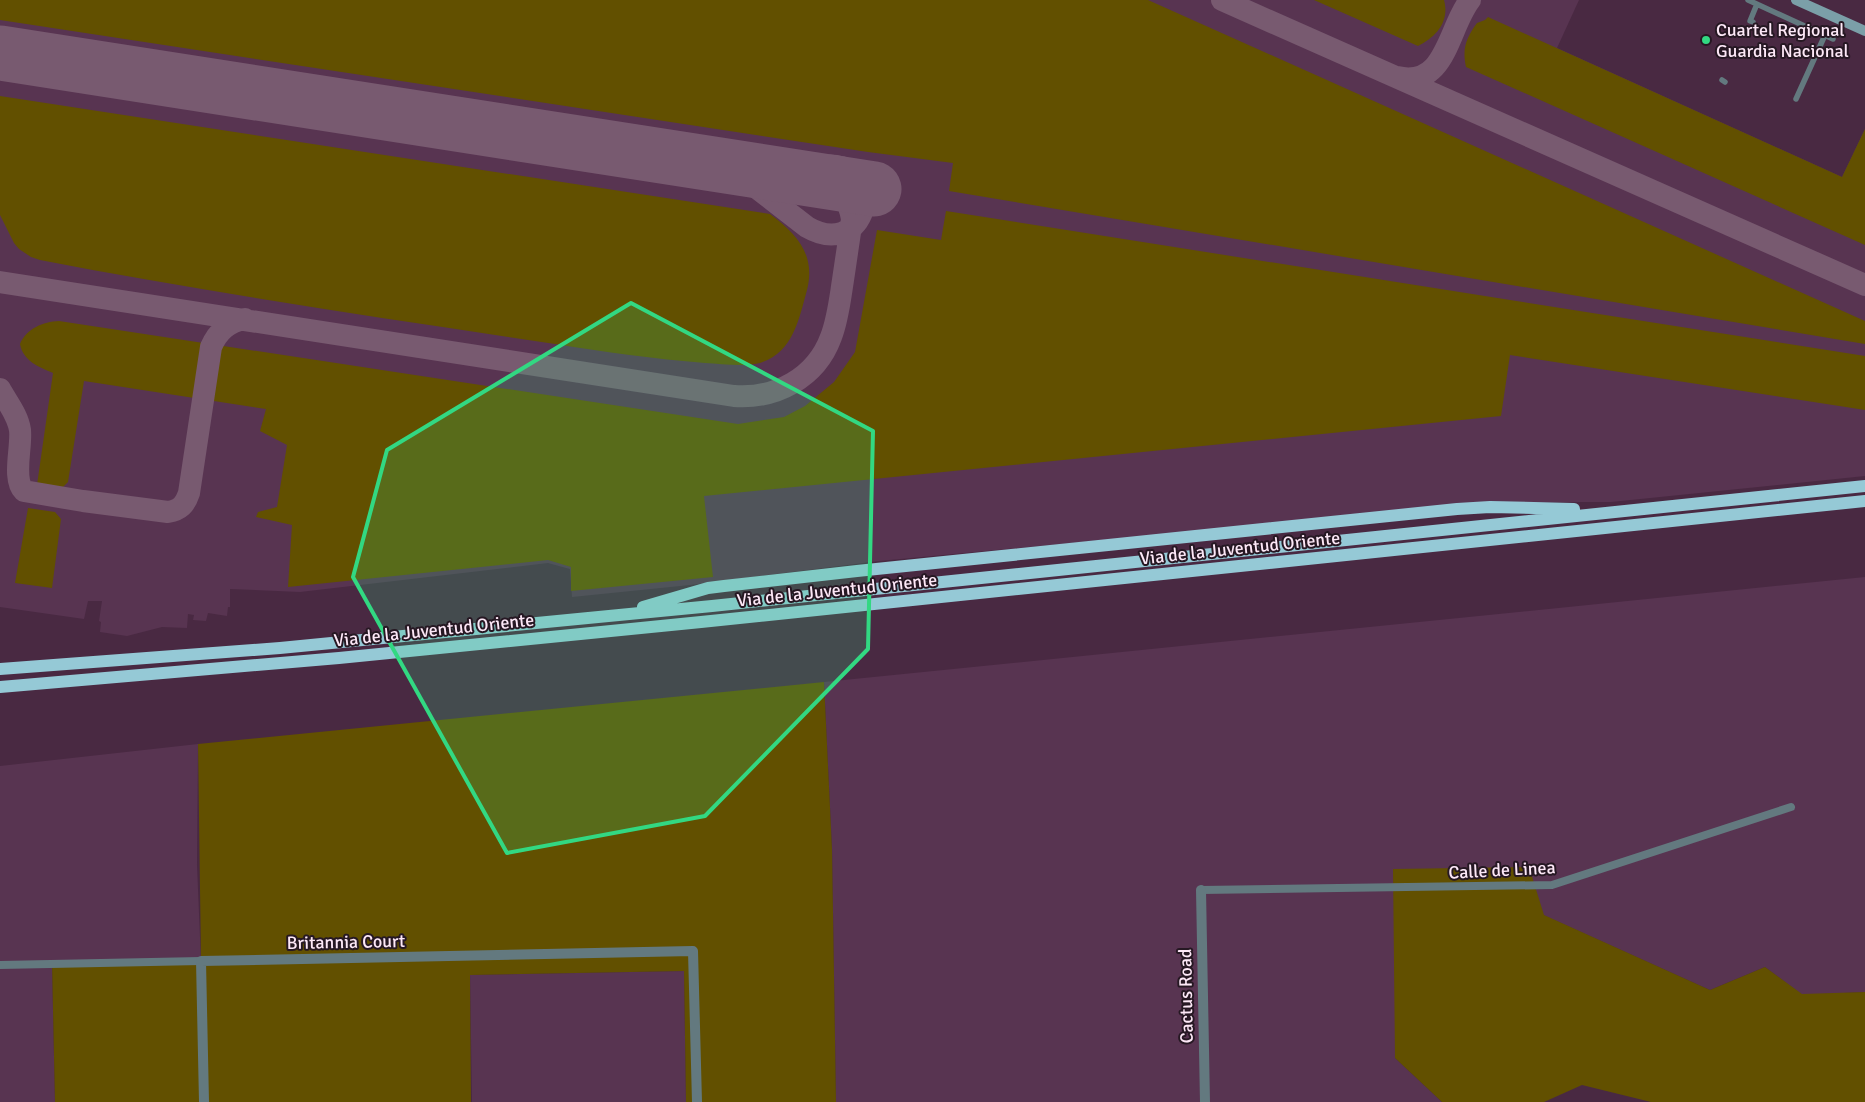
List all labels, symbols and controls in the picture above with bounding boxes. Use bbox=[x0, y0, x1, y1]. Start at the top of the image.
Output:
place label: Cuartel Regional Guardia Nacional bbox=[1716, 19, 1849, 62]
marker: Cuartel Regional Guardia Nacional bbox=[1700, 34, 1712, 46]
street label: Via de la Juventud Oriente bbox=[1139, 527, 1341, 569]
street label: Via de la Juventud Oriente bbox=[736, 569, 938, 611]
street label: Via de la Juventud Oriente bbox=[333, 609, 535, 651]
street label: Calle de Linea bbox=[1448, 856, 1556, 884]
street label: Britannia Court bbox=[287, 930, 405, 954]
street label: Cactus Road bbox=[1174, 948, 1198, 1044]

